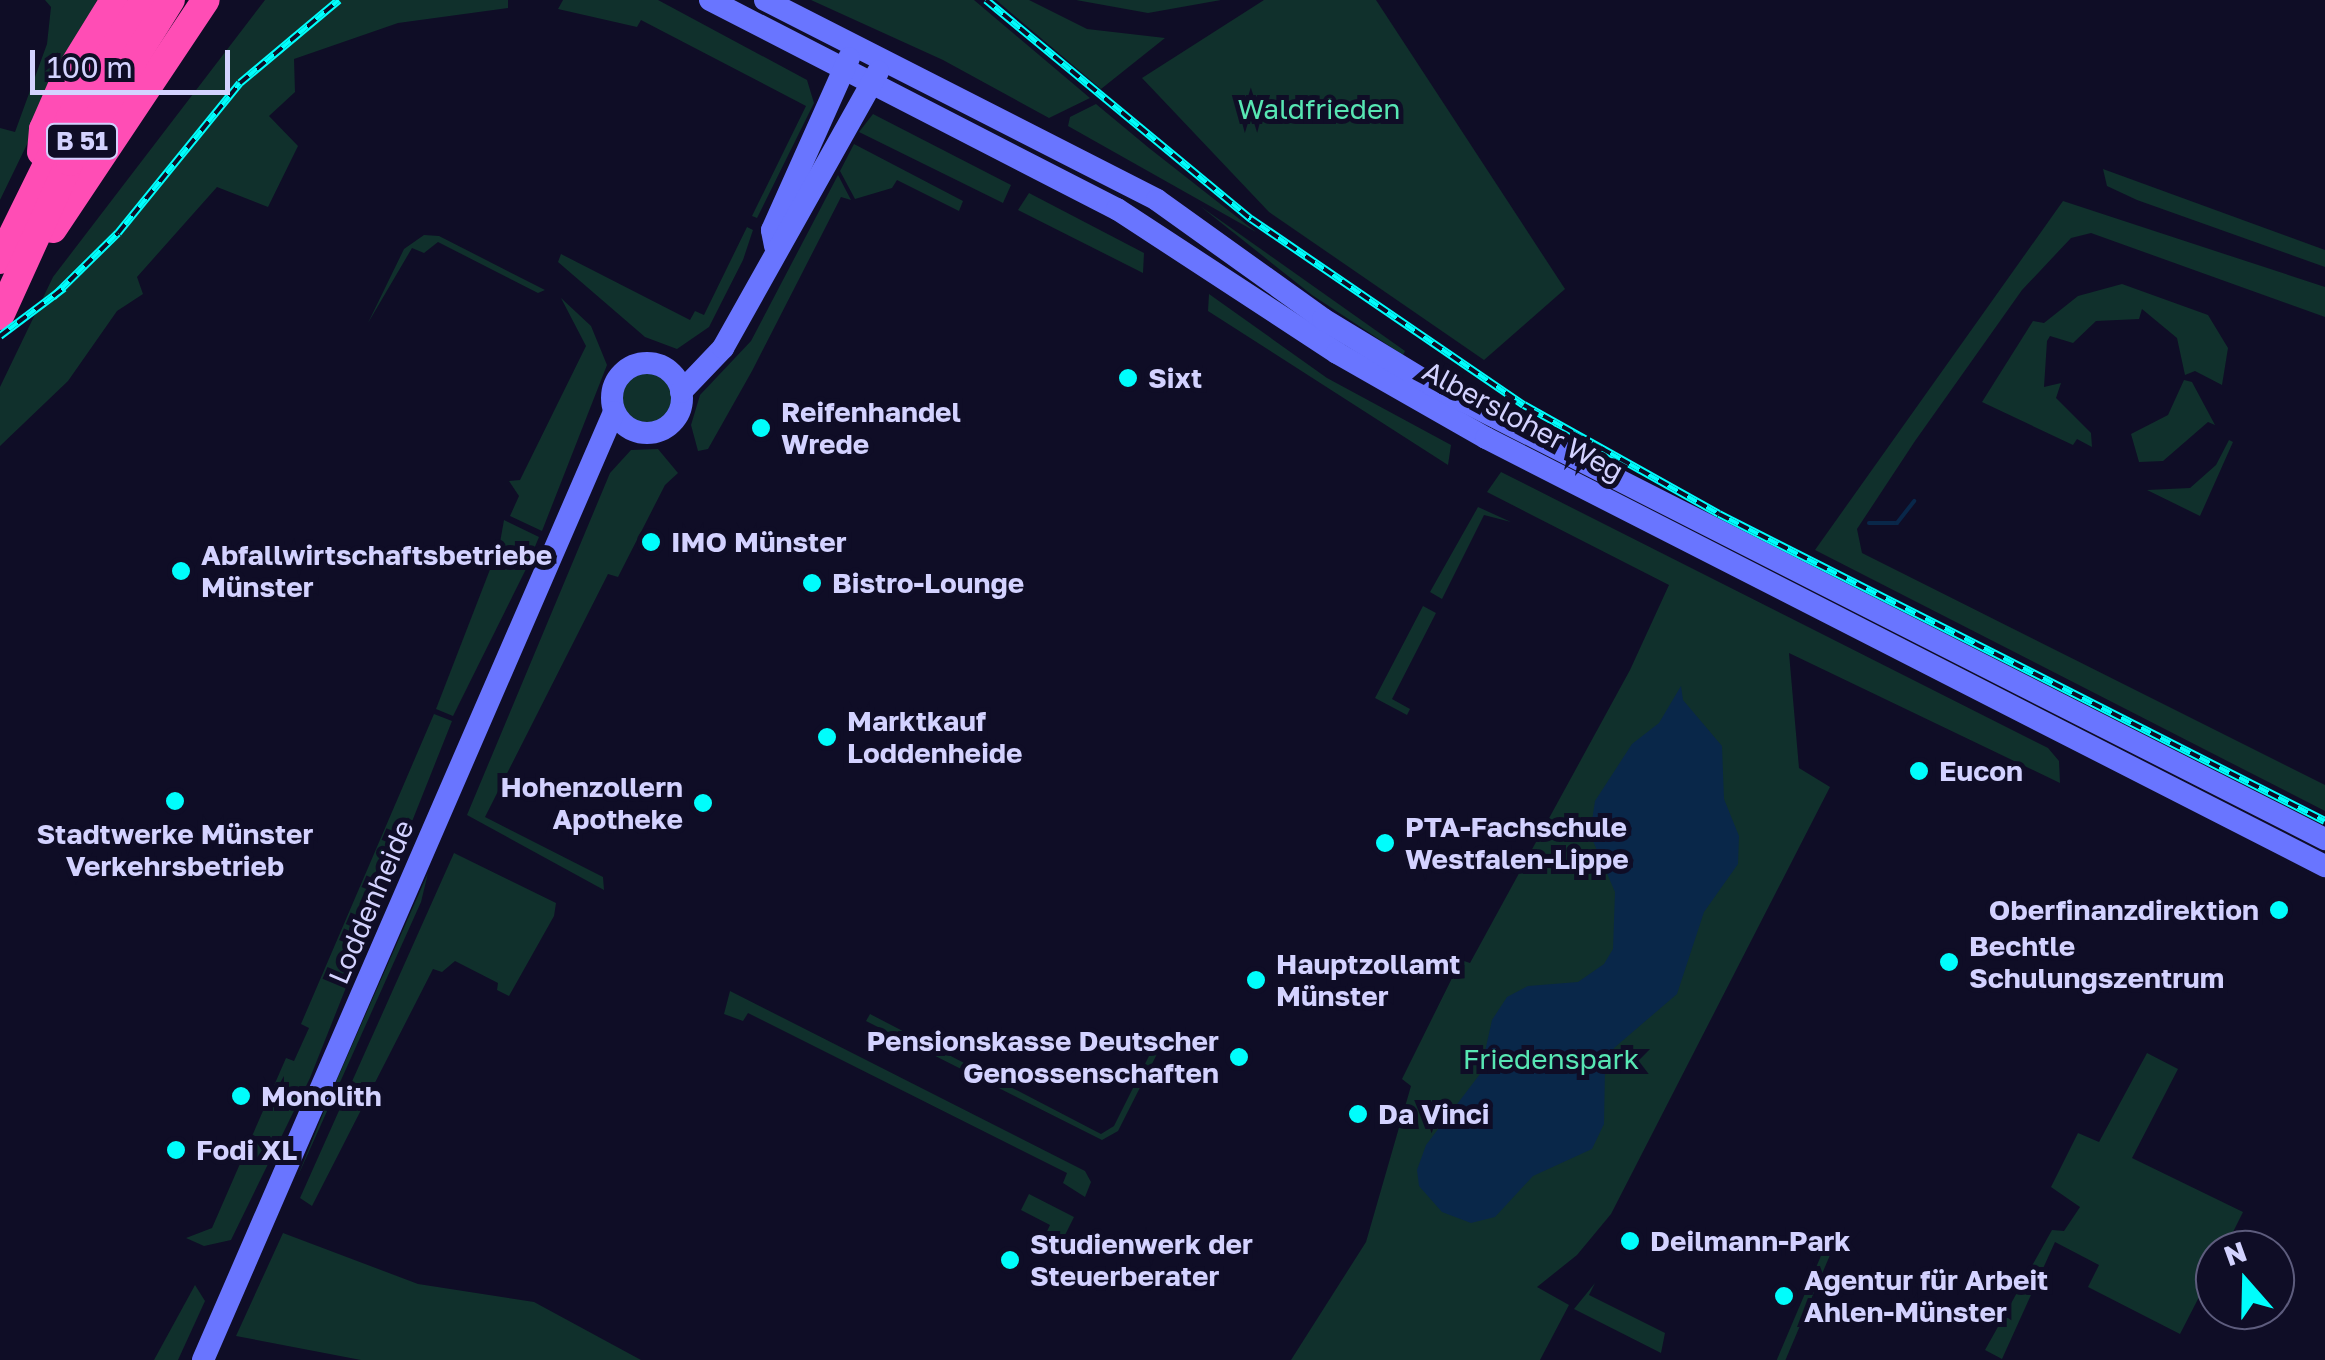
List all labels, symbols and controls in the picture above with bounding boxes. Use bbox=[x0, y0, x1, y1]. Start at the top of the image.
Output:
scale bar bbox=[35, 30, 235, 92]
text: 100 m bbox=[47, 49, 133, 85]
park label: Waldfrieden bbox=[1237, 92, 1401, 126]
road number: B 51 bbox=[44, 121, 120, 161]
street label: Albersloher Weg bbox=[1417, 354, 1629, 488]
place label: Sixt bbox=[1148, 361, 1202, 395]
marker: Sixt bbox=[1117, 367, 1139, 389]
place label: Reifenhandel Wrede bbox=[781, 395, 961, 461]
marker: Reifenhandel Wrede bbox=[750, 417, 772, 439]
place label: IMO Münster bbox=[671, 525, 847, 559]
marker: IMO Münster bbox=[640, 531, 662, 553]
place label: Abfallwirtschaftsbetriebe Münster bbox=[201, 538, 552, 604]
marker: Abfallwirtschaftsbetriebe Münster bbox=[170, 560, 192, 582]
place label: Bistro-Lounge bbox=[832, 566, 1024, 600]
marker: Bistro-Lounge bbox=[801, 572, 823, 594]
place label: Marktkauf Loddenheide bbox=[847, 704, 1023, 770]
marker: Marktkauf Loddenheide bbox=[816, 726, 838, 748]
place label: Eucon bbox=[1939, 754, 2023, 788]
marker: Eucon bbox=[1908, 760, 1930, 782]
place label: Hohenzollern Apotheke bbox=[501, 770, 683, 836]
marker: Stadtwerke Münster Verkehrsbetrieb bbox=[164, 790, 186, 812]
marker: Hohenzollern Apotheke bbox=[692, 792, 714, 814]
place label: PTA-Fachschule Westfalen-Lippe bbox=[1405, 810, 1629, 876]
street label: Loddenheide bbox=[321, 815, 421, 989]
place label: Stadtwerke Münster Verkehrsbetrieb bbox=[36, 817, 314, 883]
marker: PTA-Fachschule Westfalen-Lippe bbox=[1374, 832, 1396, 854]
place label: Oberfinanzdirektion bbox=[1989, 893, 2259, 927]
marker: Oberfinanzdirektion bbox=[2268, 899, 2290, 921]
place label: Bechtle Schulungszentrum bbox=[1969, 929, 2224, 995]
place label: Hauptzollamt Münster bbox=[1276, 947, 1461, 1013]
marker: Bechtle Schulungszentrum bbox=[1938, 951, 1960, 973]
marker: Hauptzollamt Münster bbox=[1245, 969, 1267, 991]
place label: Pensionskasse Deutscher Genossenschaften bbox=[867, 1024, 1219, 1090]
park label: Friedenspark bbox=[1463, 1042, 1639, 1076]
marker: Pensionskasse Deutscher Genossenschaften bbox=[1228, 1046, 1250, 1068]
place label: Monolith bbox=[261, 1079, 382, 1113]
marker: Monolith bbox=[230, 1085, 252, 1107]
place label: Da Vinci bbox=[1378, 1097, 1490, 1131]
marker: Da Vinci bbox=[1347, 1103, 1369, 1125]
place label: Fodi XL bbox=[196, 1133, 297, 1167]
marker: Fodi XL bbox=[165, 1139, 187, 1161]
place label: Deilmann-Park bbox=[1650, 1224, 1851, 1258]
place label: Studienwerk der Steuerberater bbox=[1030, 1227, 1253, 1293]
marker: Deilmann-Park bbox=[1619, 1230, 1641, 1252]
north arrow bbox=[2195, 1230, 2295, 1330]
text: N bbox=[2220, 1234, 2251, 1272]
marker: Studienwerk der Steuerberater bbox=[999, 1249, 1021, 1271]
place label: Agentur für Arbeit Ahlen-Münster bbox=[1804, 1263, 2048, 1329]
marker: Agentur für Arbeit Ahlen-Münster bbox=[1773, 1285, 1795, 1307]

